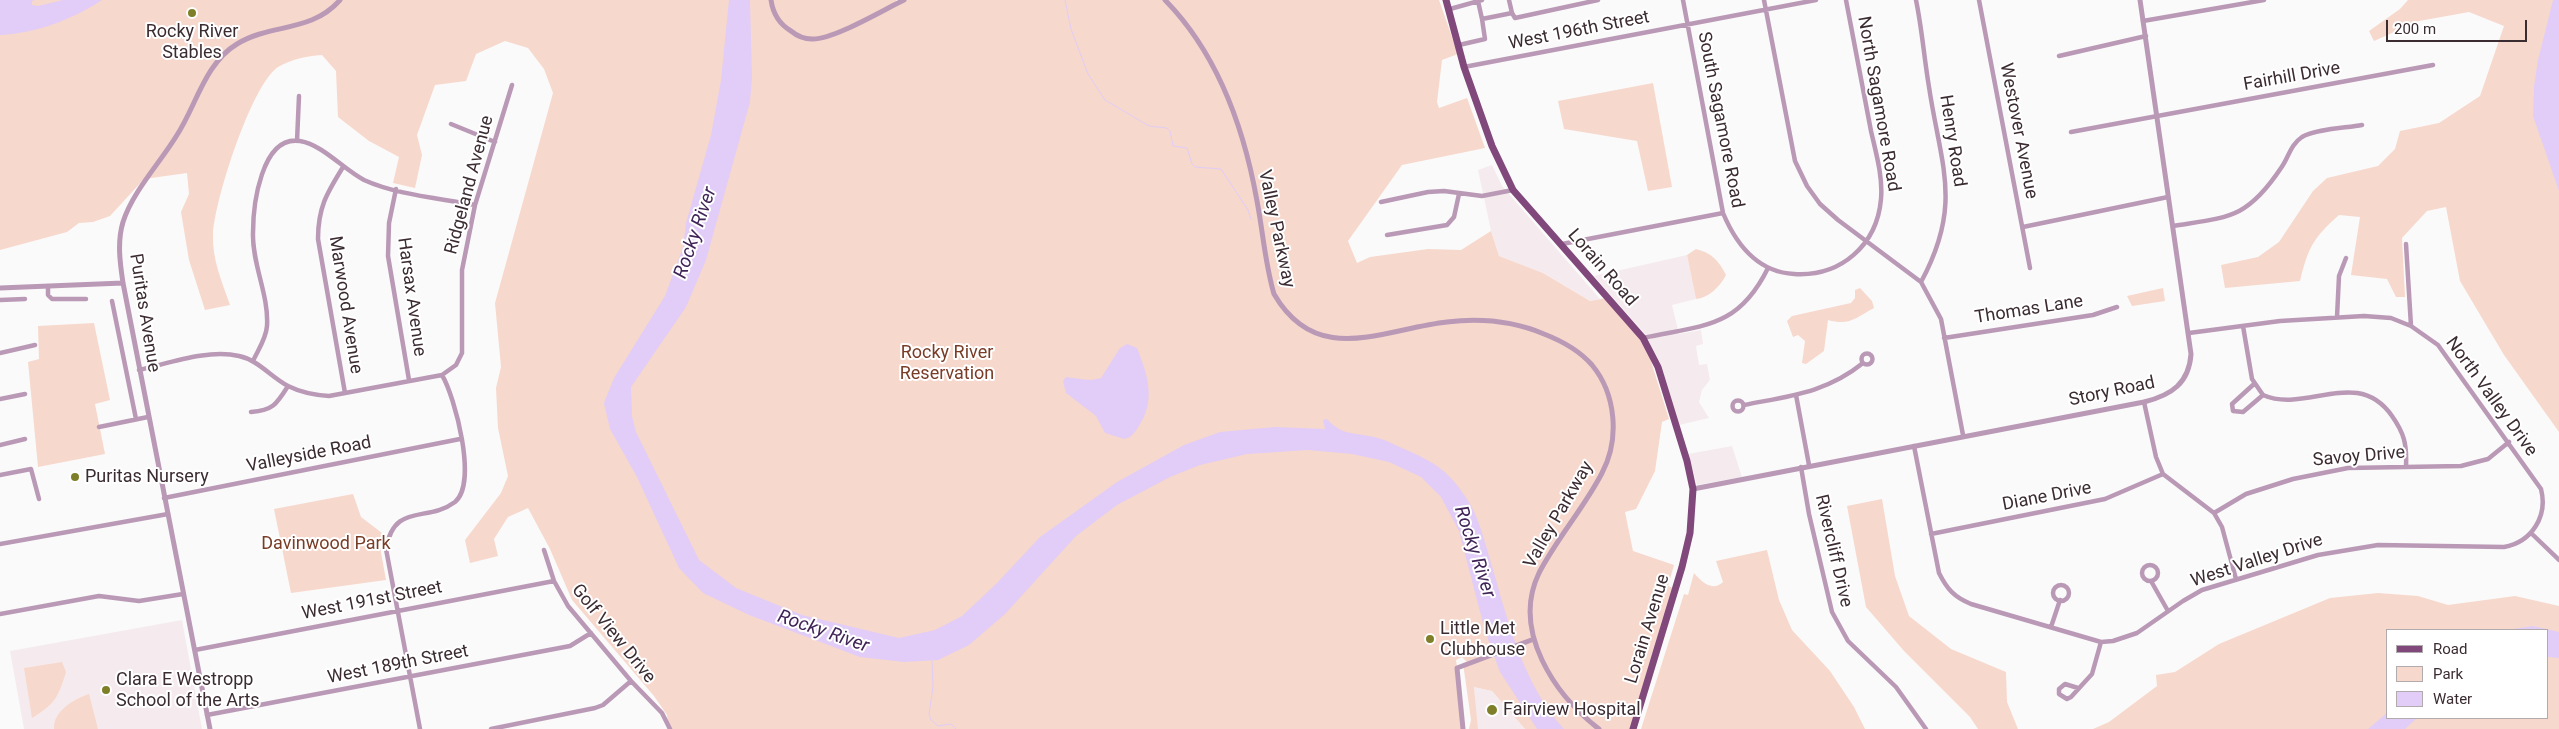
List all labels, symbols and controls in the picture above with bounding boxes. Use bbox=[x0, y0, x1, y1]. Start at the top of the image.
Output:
marker: Rocky River Stables bbox=[186, 7, 198, 19]
street label: West 196th Street bbox=[1507, 7, 1651, 55]
scale bar bbox=[2389, 10, 2530, 42]
street label: North Sagamore Road bbox=[1852, 15, 1904, 193]
text: 200 m bbox=[2394, 20, 2436, 38]
place label: Rocky River Stables bbox=[146, 21, 238, 64]
street label: South Sagamore Road bbox=[1692, 30, 1748, 210]
street label: Fairhill Drive bbox=[2242, 58, 2342, 96]
street label: Westover Avenue bbox=[1994, 61, 2042, 201]
street label: Henry Road bbox=[1934, 93, 1970, 189]
street label: Ridgeland Avenue bbox=[441, 113, 499, 257]
street label: Valley Parkway bbox=[1253, 168, 1299, 290]
water label: Rocky River bbox=[670, 184, 722, 282]
street label: Lorain Road bbox=[1562, 225, 1642, 311]
street label: Marwood Avenue bbox=[323, 235, 367, 375]
street label: Harsax Avenue bbox=[392, 236, 430, 358]
street label: Puritas Avenue bbox=[124, 252, 164, 374]
street label: Thomas Lane bbox=[1973, 291, 2085, 329]
street label: North Valley Drive bbox=[2440, 333, 2542, 461]
park label: Rocky River Reservation bbox=[900, 342, 994, 384]
street label: Story Road bbox=[2067, 372, 2157, 412]
street label: Valleyside Road bbox=[245, 432, 373, 478]
street label: Savoy Drive bbox=[2312, 442, 2406, 472]
street label: Valley Parkway bbox=[1520, 458, 1598, 572]
place label: Puritas Nursery bbox=[85, 466, 209, 488]
marker: Puritas Nursery bbox=[69, 471, 81, 483]
street label: Diane Drive bbox=[2001, 478, 2093, 516]
street label: Rivercliff Drive bbox=[1810, 492, 1856, 610]
water label: Rocky River bbox=[1448, 503, 1500, 601]
street label: West Valley Drive bbox=[2188, 530, 2326, 592]
park label: Davinwood Park bbox=[261, 533, 391, 555]
street label: Lorain Avenue bbox=[1621, 572, 1675, 686]
street label: West 191st Street bbox=[300, 577, 444, 625]
street label: Golf View Drive bbox=[566, 580, 660, 688]
water label: Rocky River bbox=[774, 606, 872, 658]
place label: Little Met Clubhouse bbox=[1440, 618, 1525, 660]
legend bbox=[2386, 629, 2549, 719]
marker: Little Met Clubhouse bbox=[1424, 633, 1436, 645]
text: Road bbox=[2433, 640, 2467, 658]
street label: West 189th Street bbox=[326, 641, 470, 689]
text: Park bbox=[2433, 665, 2463, 683]
place label: Clara E Westropp School of the Arts bbox=[116, 669, 260, 712]
marker: Clara E Westropp School of the Arts bbox=[100, 684, 112, 696]
text: Water bbox=[2433, 690, 2472, 708]
place label: Fairview Hospital bbox=[1503, 699, 1641, 721]
marker: Fairview Hospital bbox=[1485, 703, 1499, 717]

